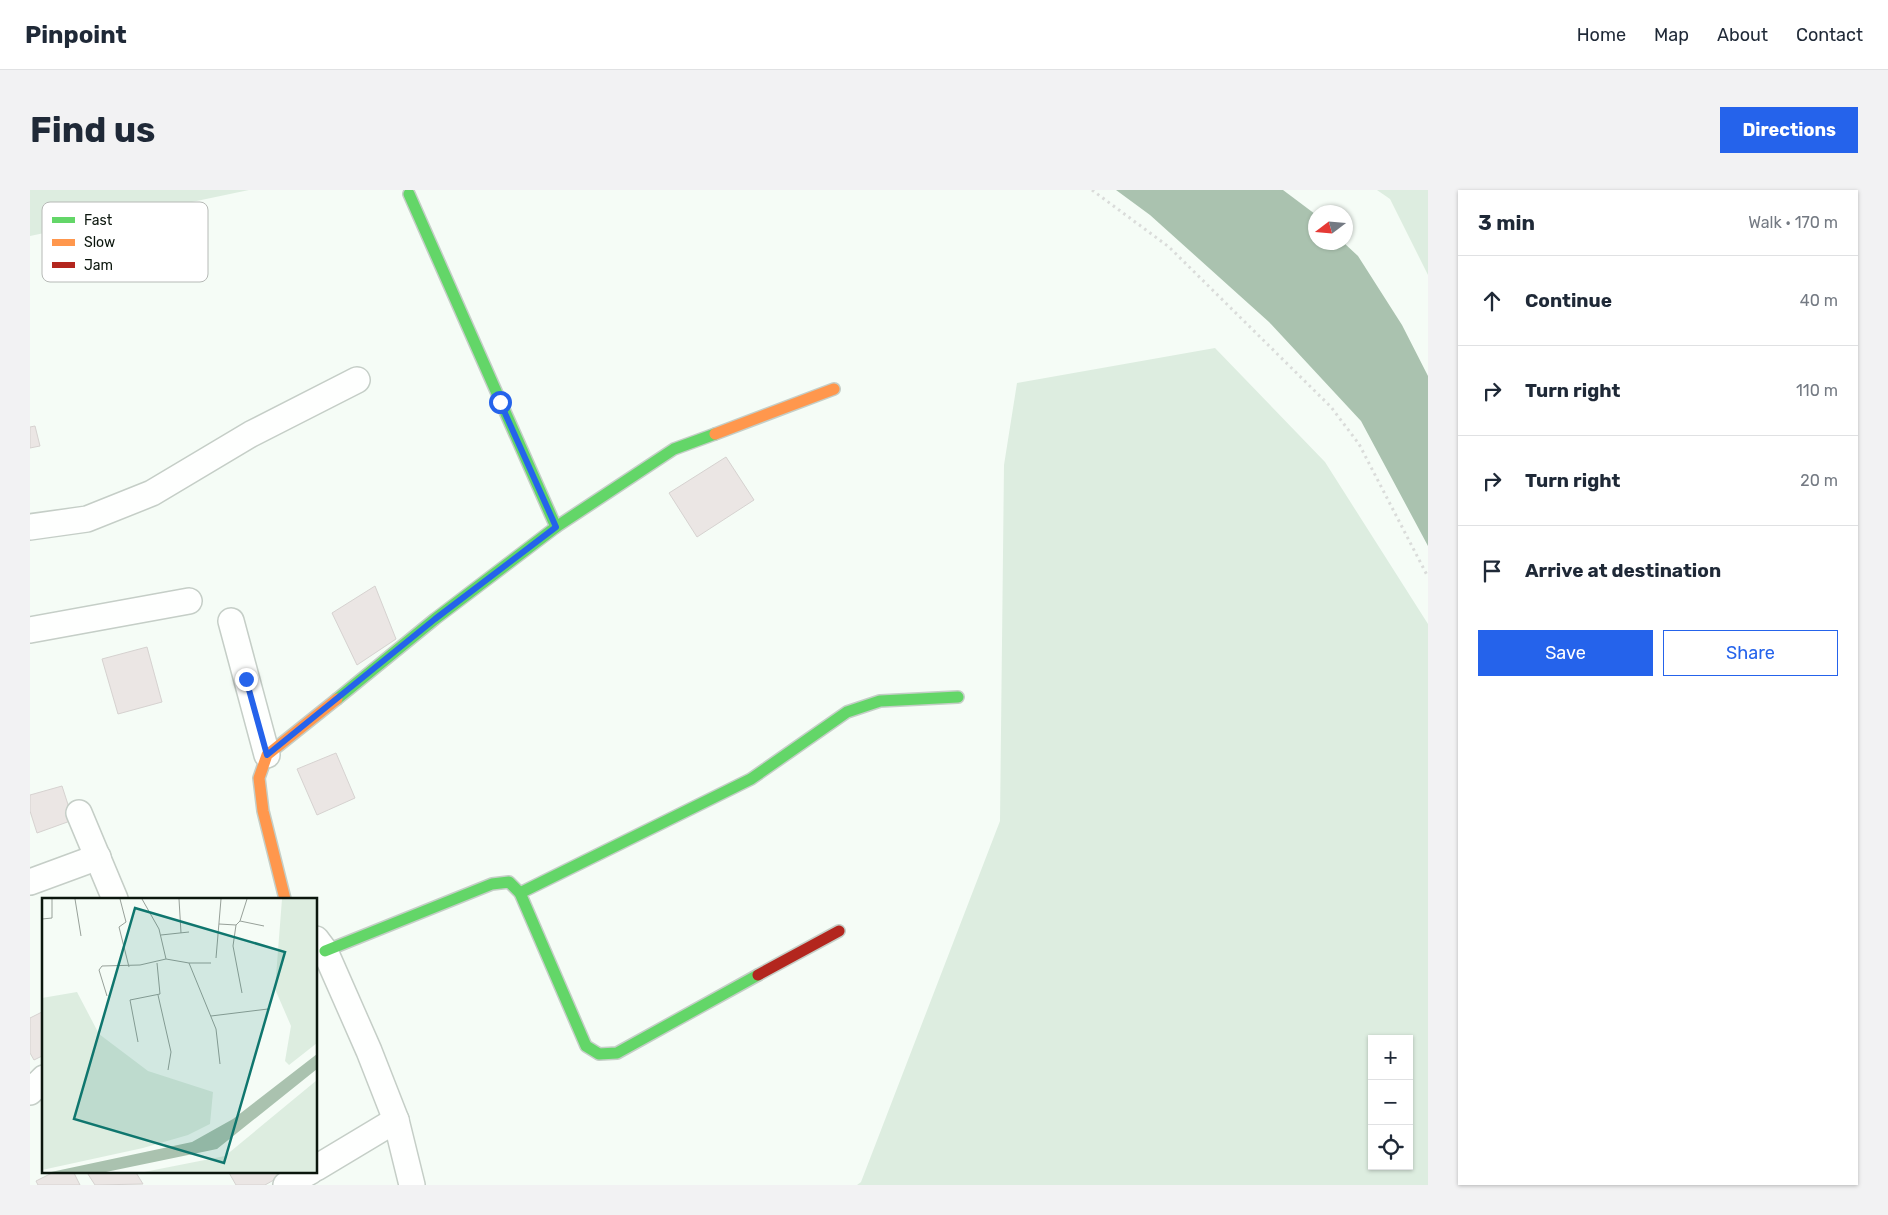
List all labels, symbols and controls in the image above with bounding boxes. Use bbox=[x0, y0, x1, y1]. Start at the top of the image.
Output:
text: Pinpoint bbox=[25, 21, 127, 49]
text: Home bbox=[1577, 24, 1626, 46]
text: Map bbox=[1654, 24, 1689, 46]
text: About bbox=[1717, 24, 1768, 46]
text: Contact bbox=[1796, 24, 1863, 46]
button: Directions bbox=[1720, 107, 1858, 153]
text: Find us bbox=[30, 109, 155, 151]
legend bbox=[42, 202, 208, 282]
north arrow bbox=[1308, 205, 1353, 250]
text: 3 min bbox=[1478, 210, 1535, 235]
text: Fast bbox=[84, 212, 113, 229]
text: Walk · 170 m bbox=[1748, 213, 1838, 232]
text: Slow bbox=[84, 234, 115, 251]
text: Jam bbox=[84, 257, 113, 274]
icon: ahead bbox=[1478, 287, 1506, 315]
text: Continue bbox=[1525, 289, 1612, 312]
text: 40 m bbox=[1800, 291, 1838, 310]
icon: right bbox=[1478, 377, 1506, 405]
text: Turn right bbox=[1525, 379, 1620, 402]
text: 110 m bbox=[1796, 381, 1838, 400]
route start bbox=[489, 391, 512, 414]
icon: right bbox=[1478, 467, 1506, 495]
text: Turn right bbox=[1525, 469, 1620, 492]
text: 20 m bbox=[1800, 471, 1838, 490]
icon: arrive bbox=[1478, 557, 1506, 585]
text: Arrive at destination bbox=[1525, 559, 1721, 582]
button: Save bbox=[1478, 630, 1653, 676]
button: Share bbox=[1663, 630, 1838, 676]
route end bbox=[235, 668, 258, 691]
inset map bbox=[42, 898, 318, 1172]
map controls bbox=[1368, 1035, 1413, 1170]
button: + bbox=[1368, 1035, 1413, 1080]
button: − bbox=[1368, 1080, 1413, 1125]
button: locate bbox=[1368, 1125, 1413, 1170]

